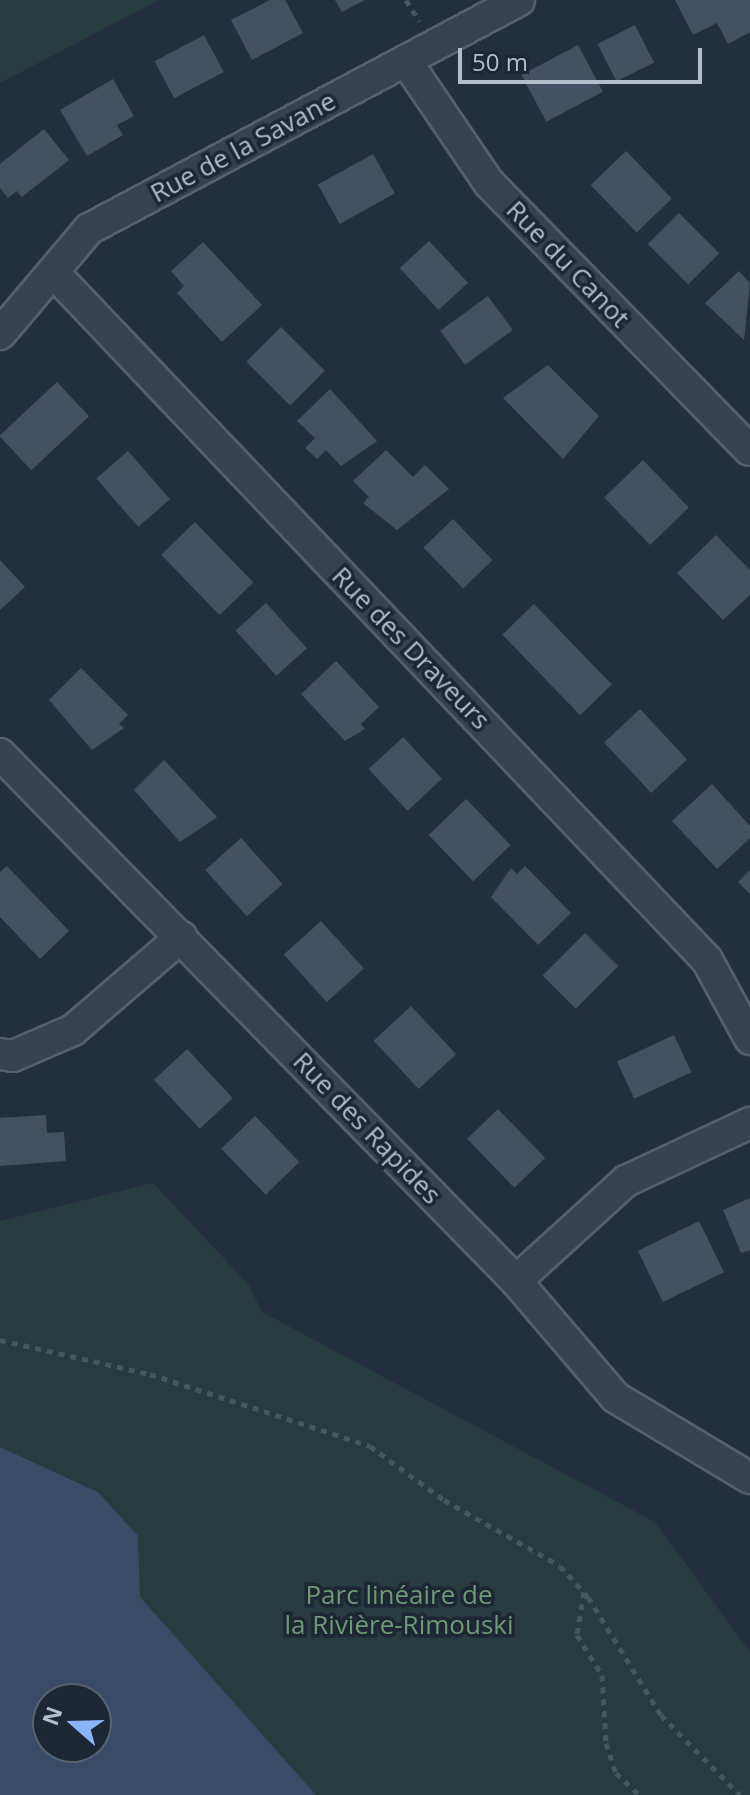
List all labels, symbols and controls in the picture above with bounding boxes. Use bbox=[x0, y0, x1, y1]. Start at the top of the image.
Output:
scale bar bbox=[462, 32, 706, 82]
text: 50 m bbox=[472, 45, 528, 78]
street label: Rue de la Savane bbox=[145, 85, 341, 209]
street label: Rue du Canot bbox=[500, 194, 636, 334]
street label: Rue des Draveurs bbox=[326, 560, 496, 736]
street label: Rue des Rapides bbox=[287, 1046, 447, 1210]
park label: Parc linéaire de la Rivière-Rimouski bbox=[285, 1579, 513, 1640]
north arrow bbox=[32, 1683, 112, 1763]
text: N bbox=[34, 1702, 68, 1729]

